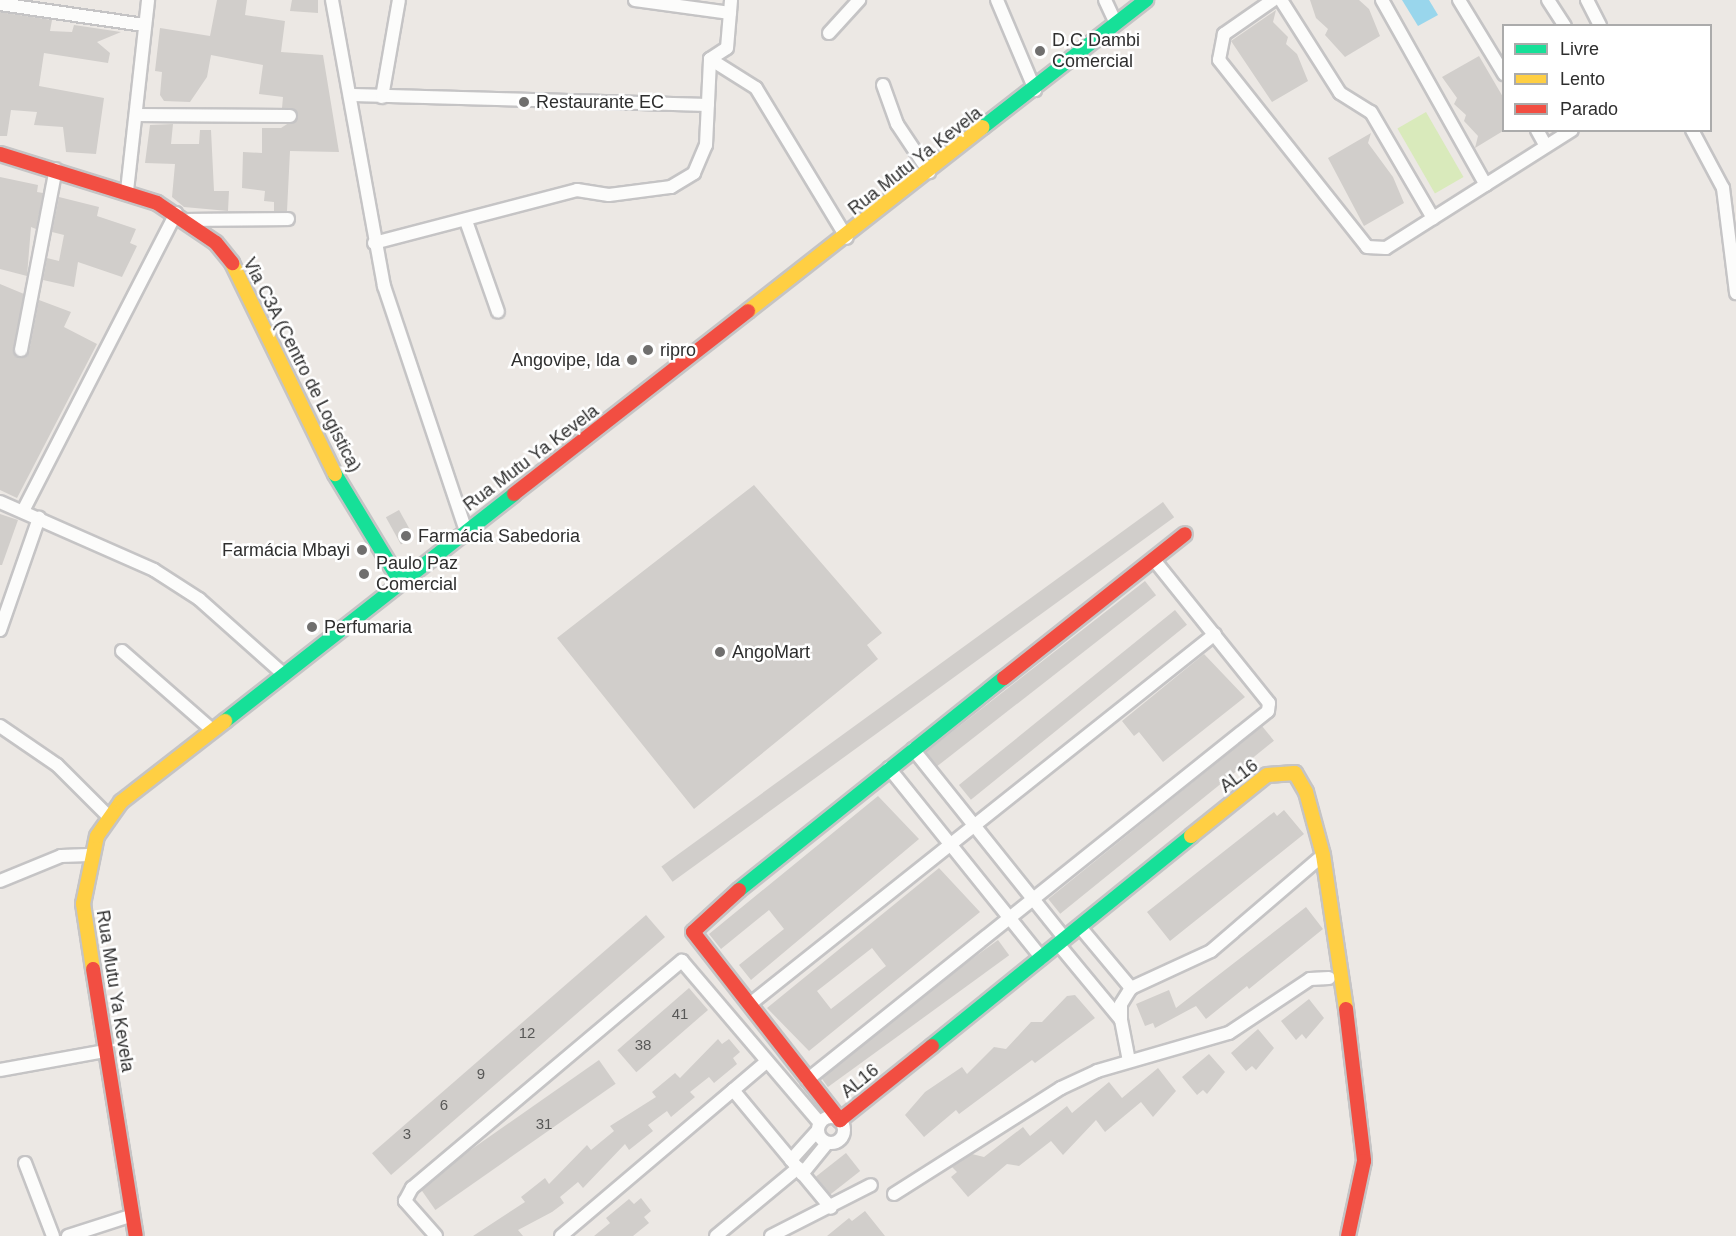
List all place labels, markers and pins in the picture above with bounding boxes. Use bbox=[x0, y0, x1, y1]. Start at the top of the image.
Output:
place label: D.C Dambi Comercial bbox=[1052, 30, 1140, 72]
marker: D.C Dambi Comercial bbox=[1033, 44, 1047, 58]
place label: Restaurante EC bbox=[536, 91, 664, 113]
marker: Restaurante EC bbox=[517, 95, 531, 109]
place label: ripro bbox=[660, 339, 696, 361]
marker: ripro bbox=[641, 343, 655, 357]
place label: Angovipe, lda bbox=[511, 349, 620, 371]
marker: Angovipe, lda bbox=[625, 353, 639, 367]
place label: Farmácia Sabedoria bbox=[418, 525, 580, 547]
marker: Farmácia Sabedoria bbox=[399, 529, 413, 543]
place label: Farmácia Mbayi bbox=[222, 539, 350, 561]
marker: Farmácia Mbayi bbox=[355, 543, 369, 557]
place label: Paulo Paz Comercial bbox=[376, 553, 458, 596]
marker: Paulo Paz Comercial bbox=[357, 567, 371, 581]
place label: Perfumaria bbox=[324, 616, 412, 638]
marker: Perfumaria bbox=[305, 620, 319, 634]
place label: AngoMart bbox=[732, 641, 810, 663]
marker: AngoMart bbox=[713, 645, 727, 659]

